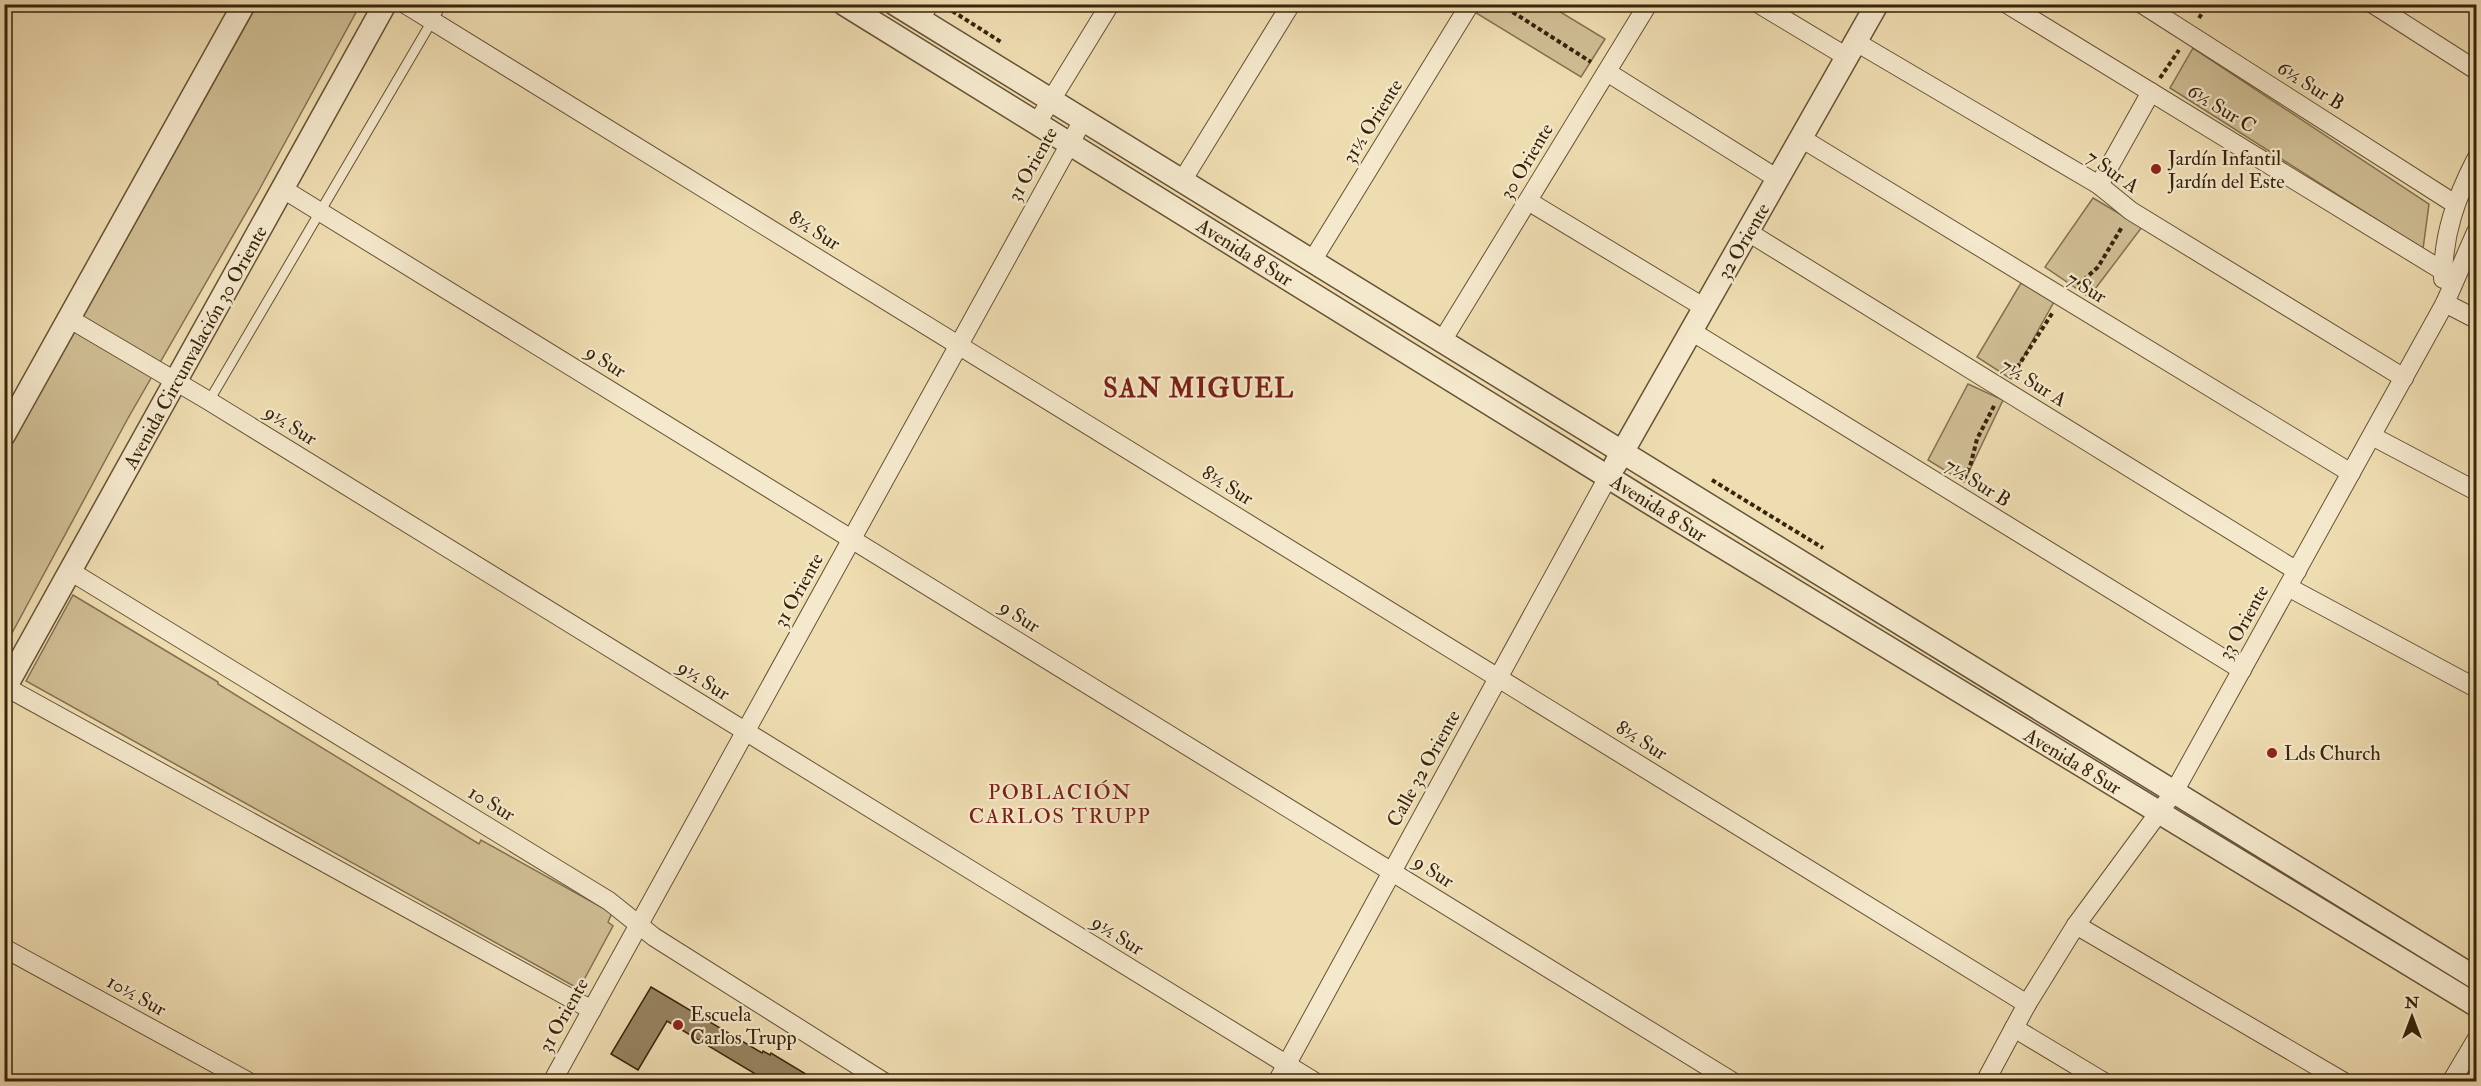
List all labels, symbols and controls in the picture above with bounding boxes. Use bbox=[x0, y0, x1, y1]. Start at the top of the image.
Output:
street label: 6½ Sur B bbox=[2273, 55, 2349, 116]
street label: 31½ Oriente bbox=[1337, 74, 1408, 168]
street label: 6½ Sur C bbox=[2183, 78, 2261, 139]
street label: 30 Oriente bbox=[1494, 119, 1559, 204]
street label: 31 Oriente bbox=[1002, 123, 1063, 206]
street label: 7 Sur A bbox=[2081, 144, 2144, 199]
place label: Jardín Infantil Jardín del Este bbox=[2167, 146, 2285, 194]
marker: Jardín Infantil Jardín del Este bbox=[2149, 162, 2163, 176]
street label: 32 Oriente bbox=[1712, 198, 1775, 284]
street label: 8½ Sur bbox=[784, 205, 846, 256]
street label: Avenida 8 Sur bbox=[1191, 212, 1298, 292]
street label: Avenida Circunvalación 30 Oriente bbox=[117, 221, 273, 474]
street label: 7 Sur bbox=[2062, 266, 2112, 309]
street label: 9 Sur bbox=[579, 338, 631, 384]
street label: 7½ Sur A bbox=[1996, 353, 2072, 412]
district label: SAN MIGUEL bbox=[1103, 373, 1295, 405]
street label: 9½ Sur bbox=[258, 399, 322, 451]
street label: 7½ Sur B bbox=[1940, 452, 2015, 512]
street label: 8½ Sur bbox=[1197, 460, 1259, 511]
street label: Avenida 8 Sur bbox=[1605, 468, 1712, 548]
street label: 31 Oriente bbox=[768, 549, 829, 632]
street label: 33 Oriente bbox=[2213, 580, 2274, 664]
street label: 9 Sur bbox=[993, 593, 1045, 639]
street label: 9½ Sur bbox=[671, 654, 735, 706]
street label: Calle 32 Oriente bbox=[1381, 705, 1466, 831]
street label: 8½ Sur bbox=[1611, 715, 1673, 766]
street label: Avenida 8 Sur bbox=[2019, 722, 2126, 801]
place label: Lds Church bbox=[2284, 741, 2381, 766]
marker: Lds Church bbox=[2265, 746, 2279, 760]
district label: POBLACIÓN CARLOS TRUPP bbox=[969, 779, 1151, 830]
street label: 10 Sur bbox=[464, 780, 520, 827]
street label: 9 Sur bbox=[1407, 848, 1459, 894]
street label: 9½ Sur bbox=[1085, 909, 1149, 961]
street label: 10½ Sur bbox=[103, 969, 171, 1022]
street label: 31 Oriente bbox=[533, 974, 594, 1057]
north arrow bbox=[2382, 987, 2442, 1047]
text: N bbox=[2404, 993, 2420, 1013]
place label: Escuela Carlos Trupp bbox=[690, 1002, 797, 1051]
marker: Escuela Carlos Trupp bbox=[671, 1018, 685, 1032]

